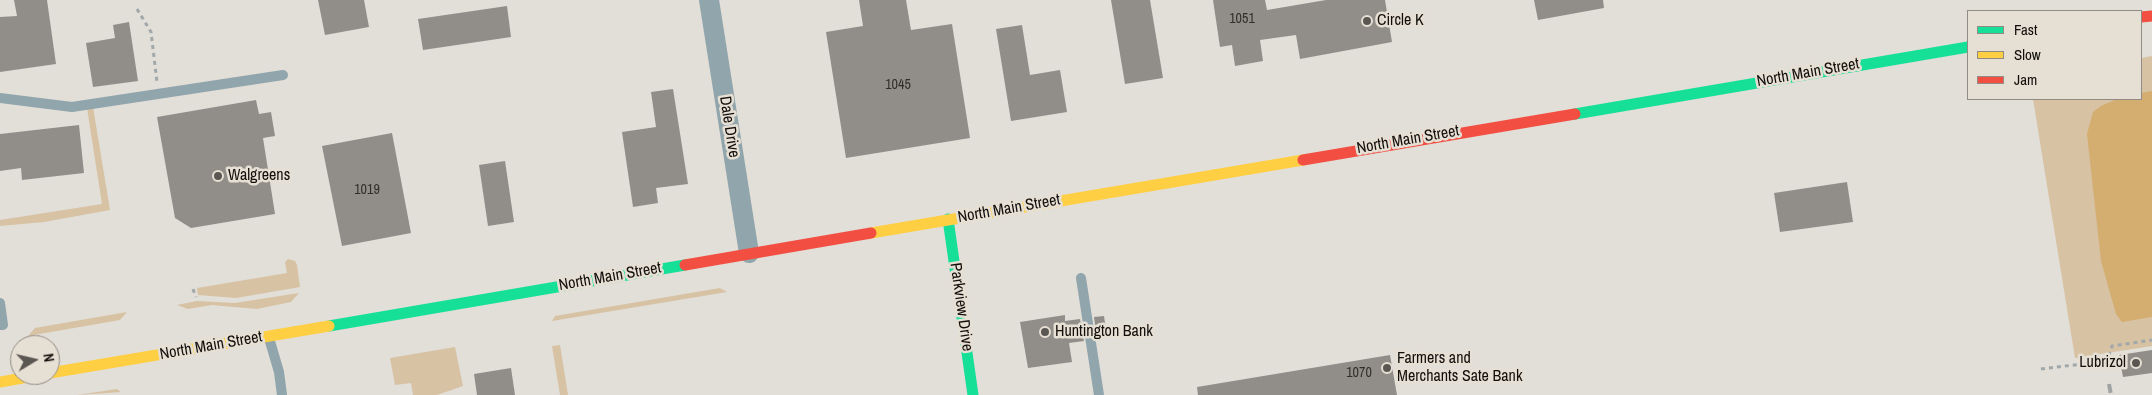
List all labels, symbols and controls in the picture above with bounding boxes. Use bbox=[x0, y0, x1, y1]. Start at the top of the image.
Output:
legend bbox=[1967, 10, 2142, 100]
house number: 1051 bbox=[1229, 11, 1255, 27]
place label: Circle K bbox=[1377, 11, 1424, 31]
marker: Circle K bbox=[1361, 15, 1373, 27]
text: Fast bbox=[2014, 19, 2037, 40]
text: Slow bbox=[2014, 44, 2041, 65]
street label: North Main Street bbox=[1755, 55, 1861, 91]
text: Jam bbox=[2014, 69, 2037, 90]
house number: 1045 bbox=[885, 77, 911, 93]
street label: Dale Drive bbox=[715, 95, 743, 159]
street label: North Main Street bbox=[1355, 122, 1461, 158]
place label: Walgreens bbox=[228, 166, 290, 186]
marker: Walgreens bbox=[212, 170, 224, 182]
house number: 1019 bbox=[354, 182, 380, 198]
street label: North Main Street bbox=[956, 191, 1062, 227]
street label: North Main Street bbox=[557, 259, 663, 295]
street label: Parkview Drive bbox=[945, 262, 977, 352]
place label: Huntington Bank bbox=[1055, 322, 1153, 342]
marker: Huntington Bank bbox=[1039, 326, 1051, 338]
street label: North Main Street bbox=[158, 328, 264, 364]
north arrow bbox=[10, 335, 60, 385]
place label: Farmers and Merchants Sate Bank bbox=[1397, 349, 1522, 387]
text: N bbox=[39, 352, 58, 363]
place label: Lubrizol bbox=[2079, 353, 2126, 373]
marker: Lubrizol bbox=[2130, 357, 2142, 369]
marker: Farmers and Merchants Sate Bank bbox=[1381, 362, 1393, 374]
house number: 1070 bbox=[1346, 365, 1372, 381]

